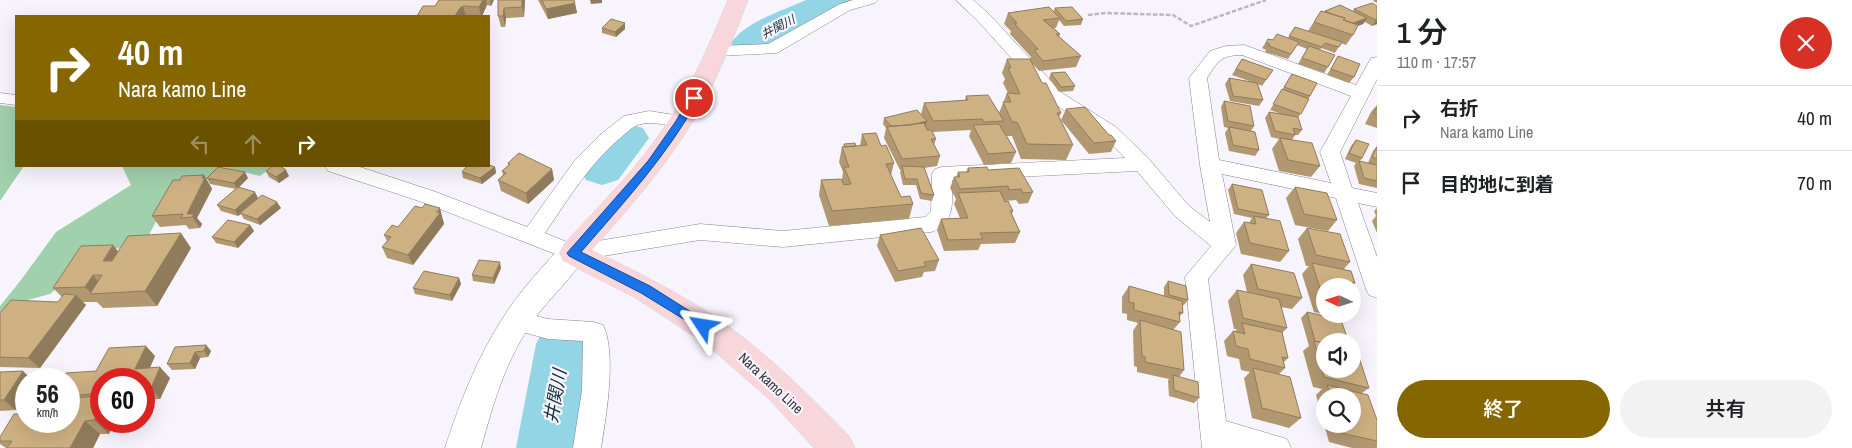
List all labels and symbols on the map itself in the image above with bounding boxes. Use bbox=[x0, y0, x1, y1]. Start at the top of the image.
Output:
water label: 井関川 bbox=[758, 11, 799, 43]
pin bbox=[673, 77, 715, 119]
north arrow bbox=[1316, 278, 1361, 322]
position arrow bbox=[676, 299, 728, 351]
street label: Nara kamo Line bbox=[735, 349, 807, 417]
water label: 井関川 bbox=[538, 365, 572, 425]
speed limit sign: 60 bbox=[90, 368, 155, 433]

